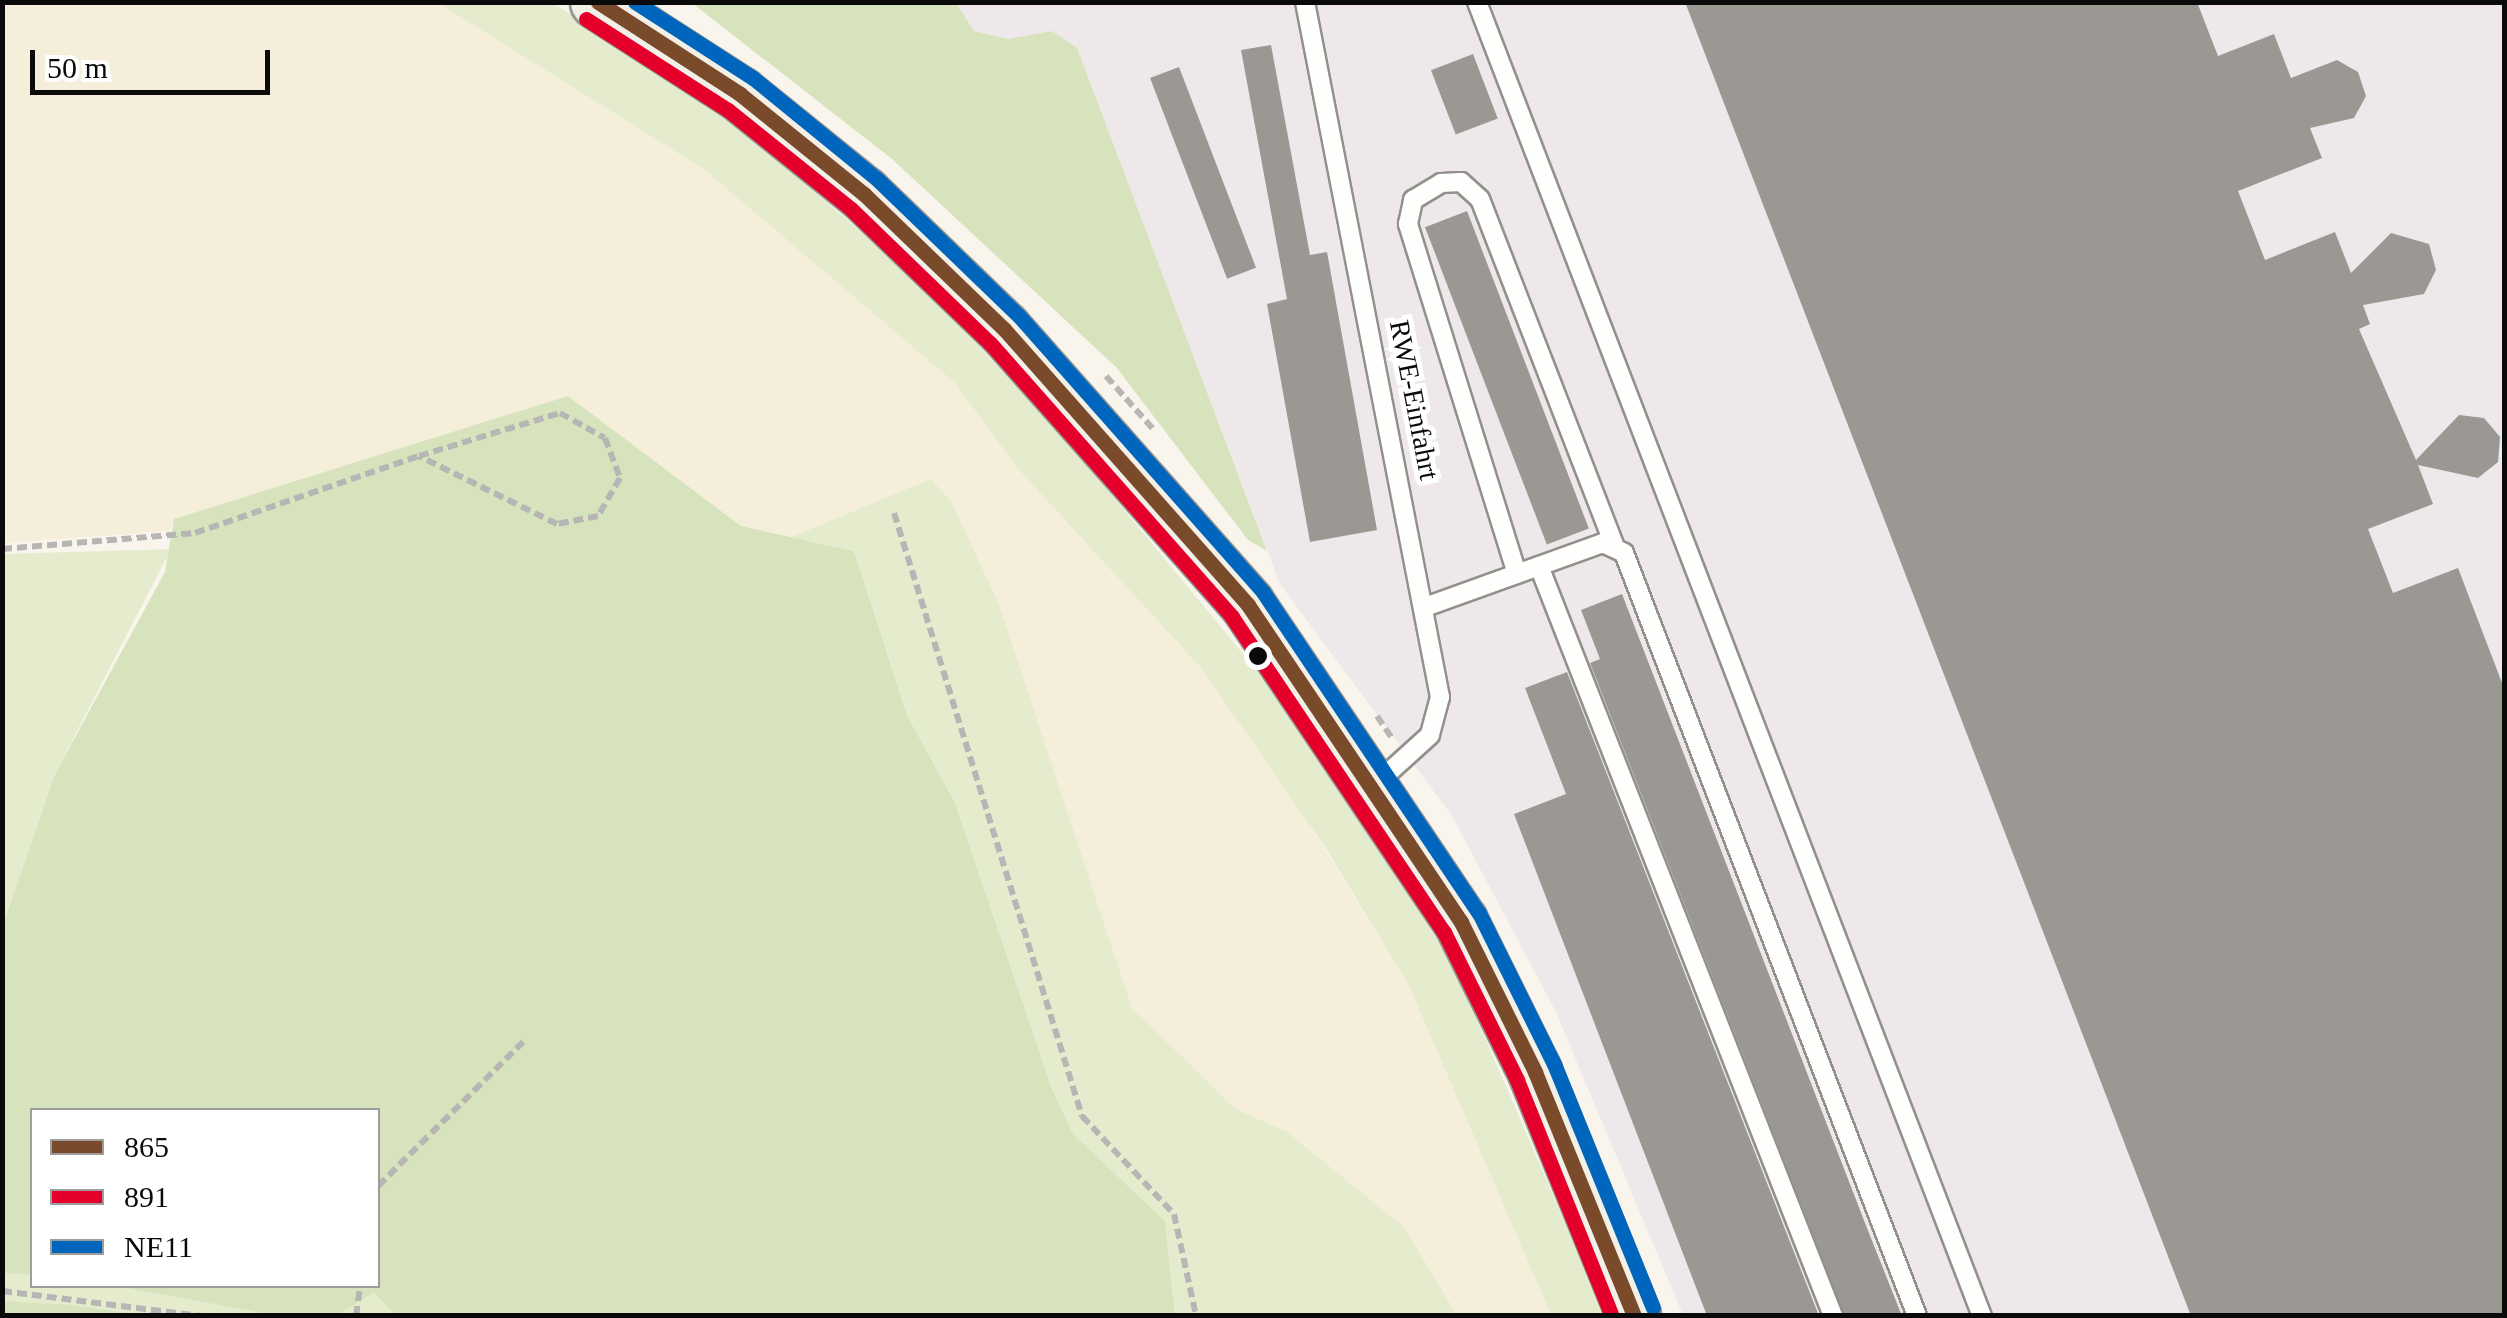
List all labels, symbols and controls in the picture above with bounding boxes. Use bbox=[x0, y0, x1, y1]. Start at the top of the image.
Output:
scale bar bbox=[35, 30, 275, 92]
text: 50 m bbox=[47, 51, 108, 84]
street label: RWE-Einfahrt bbox=[1382, 317, 1446, 483]
unlabelled marker bbox=[1248, 646, 1268, 666]
legend bbox=[30, 1108, 380, 1288]
text: 865 bbox=[124, 1130, 169, 1163]
text: 891 bbox=[124, 1180, 169, 1213]
text: NE11 bbox=[124, 1230, 193, 1263]

